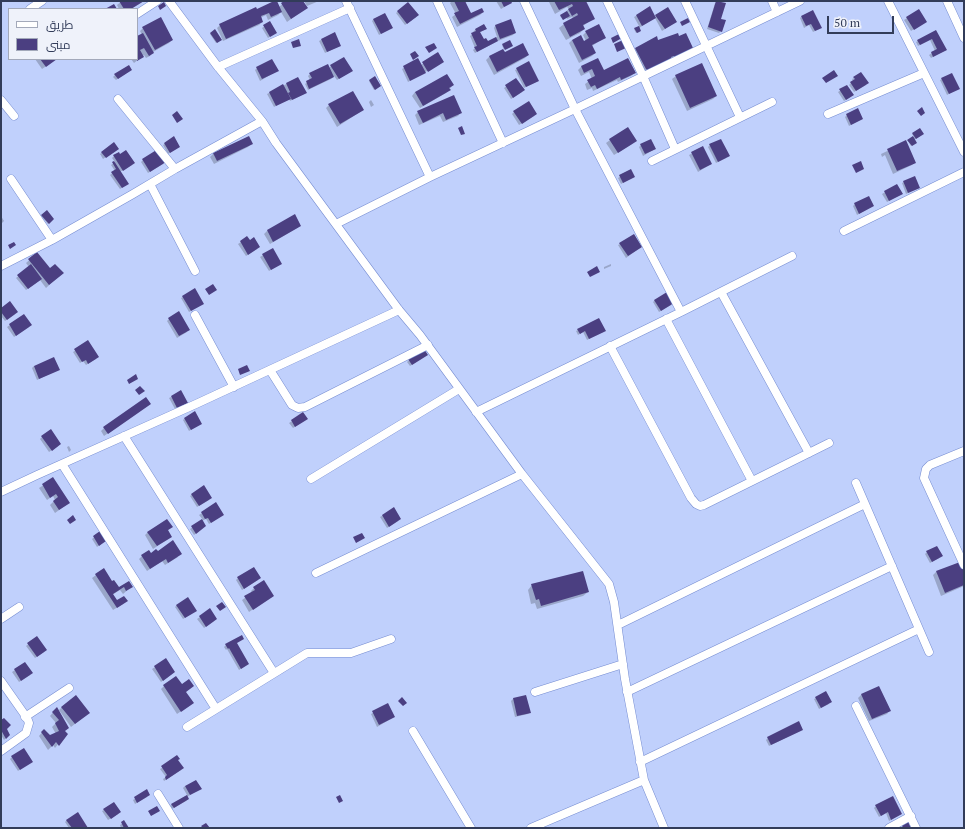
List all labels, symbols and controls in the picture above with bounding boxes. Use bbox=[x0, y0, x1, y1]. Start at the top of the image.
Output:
legend bbox=[8, 8, 138, 60]
scale bar bbox=[829, 8, 896, 34]
text: 50 m bbox=[834, 15, 860, 30]
text: طريق bbox=[46, 17, 73, 32]
text: مبنى bbox=[46, 37, 71, 52]

